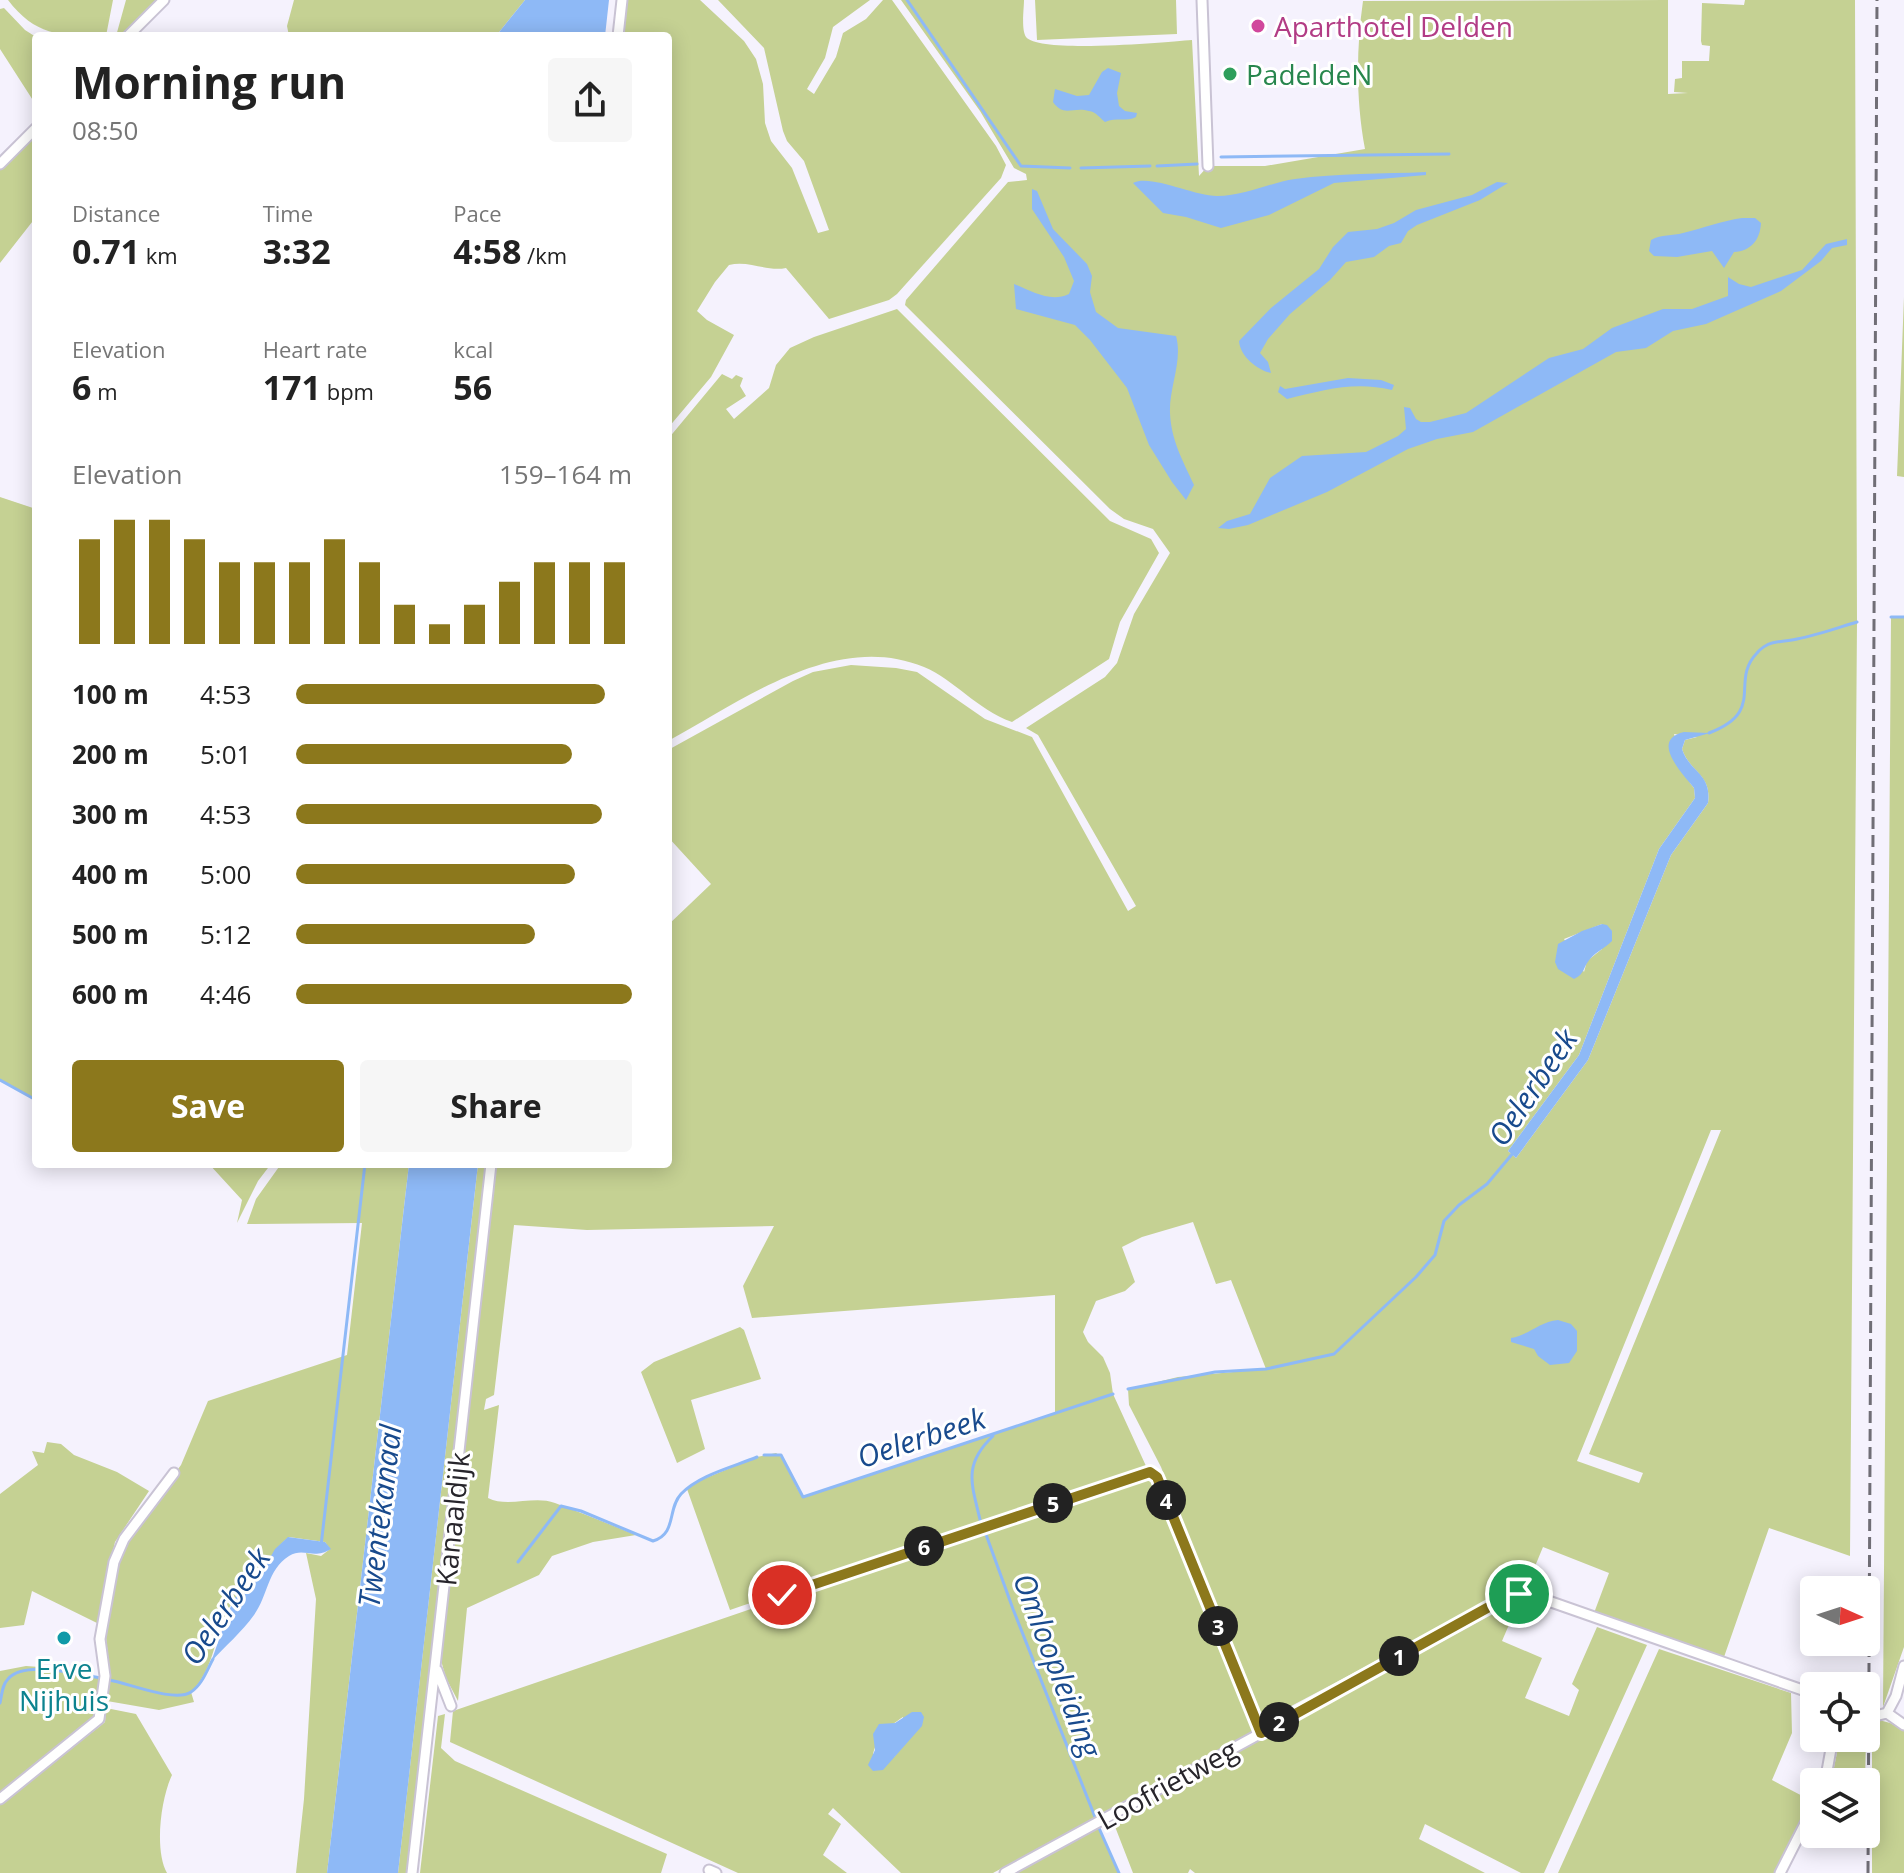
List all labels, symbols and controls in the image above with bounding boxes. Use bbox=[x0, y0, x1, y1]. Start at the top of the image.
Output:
place label: Aparthotel Delden bbox=[1274, 7, 1513, 45]
marker: Aparthotel Delden bbox=[1249, 17, 1267, 35]
text: Morning run bbox=[72, 52, 346, 112]
place label: PadeldeN bbox=[1246, 55, 1372, 93]
button: share bbox=[548, 58, 632, 142]
marker: PadeldeN bbox=[1221, 65, 1239, 83]
text: 08:50 bbox=[72, 112, 138, 148]
text: Distance bbox=[72, 198, 160, 228]
text: Time bbox=[263, 198, 313, 228]
text: Pace bbox=[453, 198, 502, 228]
text: 0.71 bbox=[72, 228, 140, 274]
text: 3:32 bbox=[263, 228, 331, 274]
text: 4:58 bbox=[453, 228, 521, 274]
text: km bbox=[140, 240, 178, 270]
text: /km bbox=[521, 240, 567, 270]
text: Elevation bbox=[72, 334, 165, 364]
text: Heart rate bbox=[263, 334, 367, 364]
text: kcal bbox=[453, 334, 493, 364]
text: 6 bbox=[72, 364, 91, 410]
text: 171 bbox=[263, 364, 321, 410]
text: 56 bbox=[453, 364, 492, 410]
text: m bbox=[91, 376, 118, 406]
text: bpm bbox=[321, 376, 374, 406]
text: Elevation bbox=[72, 456, 182, 492]
text: 159–164 m bbox=[499, 456, 632, 492]
text: 100 m bbox=[72, 676, 149, 712]
text: 4:53 bbox=[200, 676, 251, 712]
text: 200 m bbox=[72, 736, 149, 772]
text: 5:01 bbox=[200, 736, 251, 772]
text: 300 m bbox=[72, 796, 149, 832]
text: 4:53 bbox=[200, 796, 251, 832]
text: 400 m bbox=[72, 856, 149, 892]
text: 5:00 bbox=[200, 856, 251, 892]
text: 500 m bbox=[72, 916, 149, 952]
text: 5:12 bbox=[200, 916, 251, 952]
text: 600 m bbox=[72, 976, 149, 1012]
text: 4:46 bbox=[200, 976, 251, 1012]
water label: Oelerbeek bbox=[1478, 1019, 1587, 1154]
button: Save bbox=[72, 1060, 344, 1152]
button: Share bbox=[360, 1060, 632, 1152]
water label: Oelerbeek bbox=[852, 1397, 992, 1477]
water label: Twentekanaal bbox=[347, 1421, 411, 1610]
street label: Kanaaldijk bbox=[426, 1450, 478, 1588]
pin: 4 bbox=[1146, 1480, 1186, 1520]
pin: 5 bbox=[1033, 1483, 1073, 1523]
text: 4 bbox=[1160, 1485, 1172, 1515]
text: 5 bbox=[1047, 1488, 1059, 1518]
pin: 6 bbox=[904, 1526, 944, 1566]
text: 6 bbox=[918, 1531, 930, 1561]
water label: Oelerbeek bbox=[171, 1538, 280, 1673]
pin bbox=[1485, 1560, 1553, 1628]
pin bbox=[748, 1561, 816, 1629]
water label: Omloopleiding bbox=[1004, 1567, 1112, 1764]
icon: arrive bbox=[1497, 1572, 1541, 1616]
icon: check bbox=[760, 1573, 804, 1617]
north arrow bbox=[1800, 1576, 1880, 1656]
map controls bbox=[1800, 1576, 1880, 1848]
pin: 3 bbox=[1198, 1606, 1238, 1646]
text: 3 bbox=[1212, 1611, 1224, 1641]
marker: Erve Nijhuis bbox=[55, 1629, 73, 1647]
pin: 1 bbox=[1379, 1636, 1419, 1676]
text: 1 bbox=[1393, 1641, 1405, 1671]
place label: Erve Nijhuis bbox=[19, 1649, 109, 1719]
button: locate bbox=[1800, 1672, 1880, 1752]
pin: 2 bbox=[1259, 1702, 1299, 1742]
text: 2 bbox=[1273, 1707, 1285, 1737]
street label: Loofrietweg bbox=[1090, 1730, 1244, 1838]
button: layers bbox=[1800, 1768, 1880, 1848]

